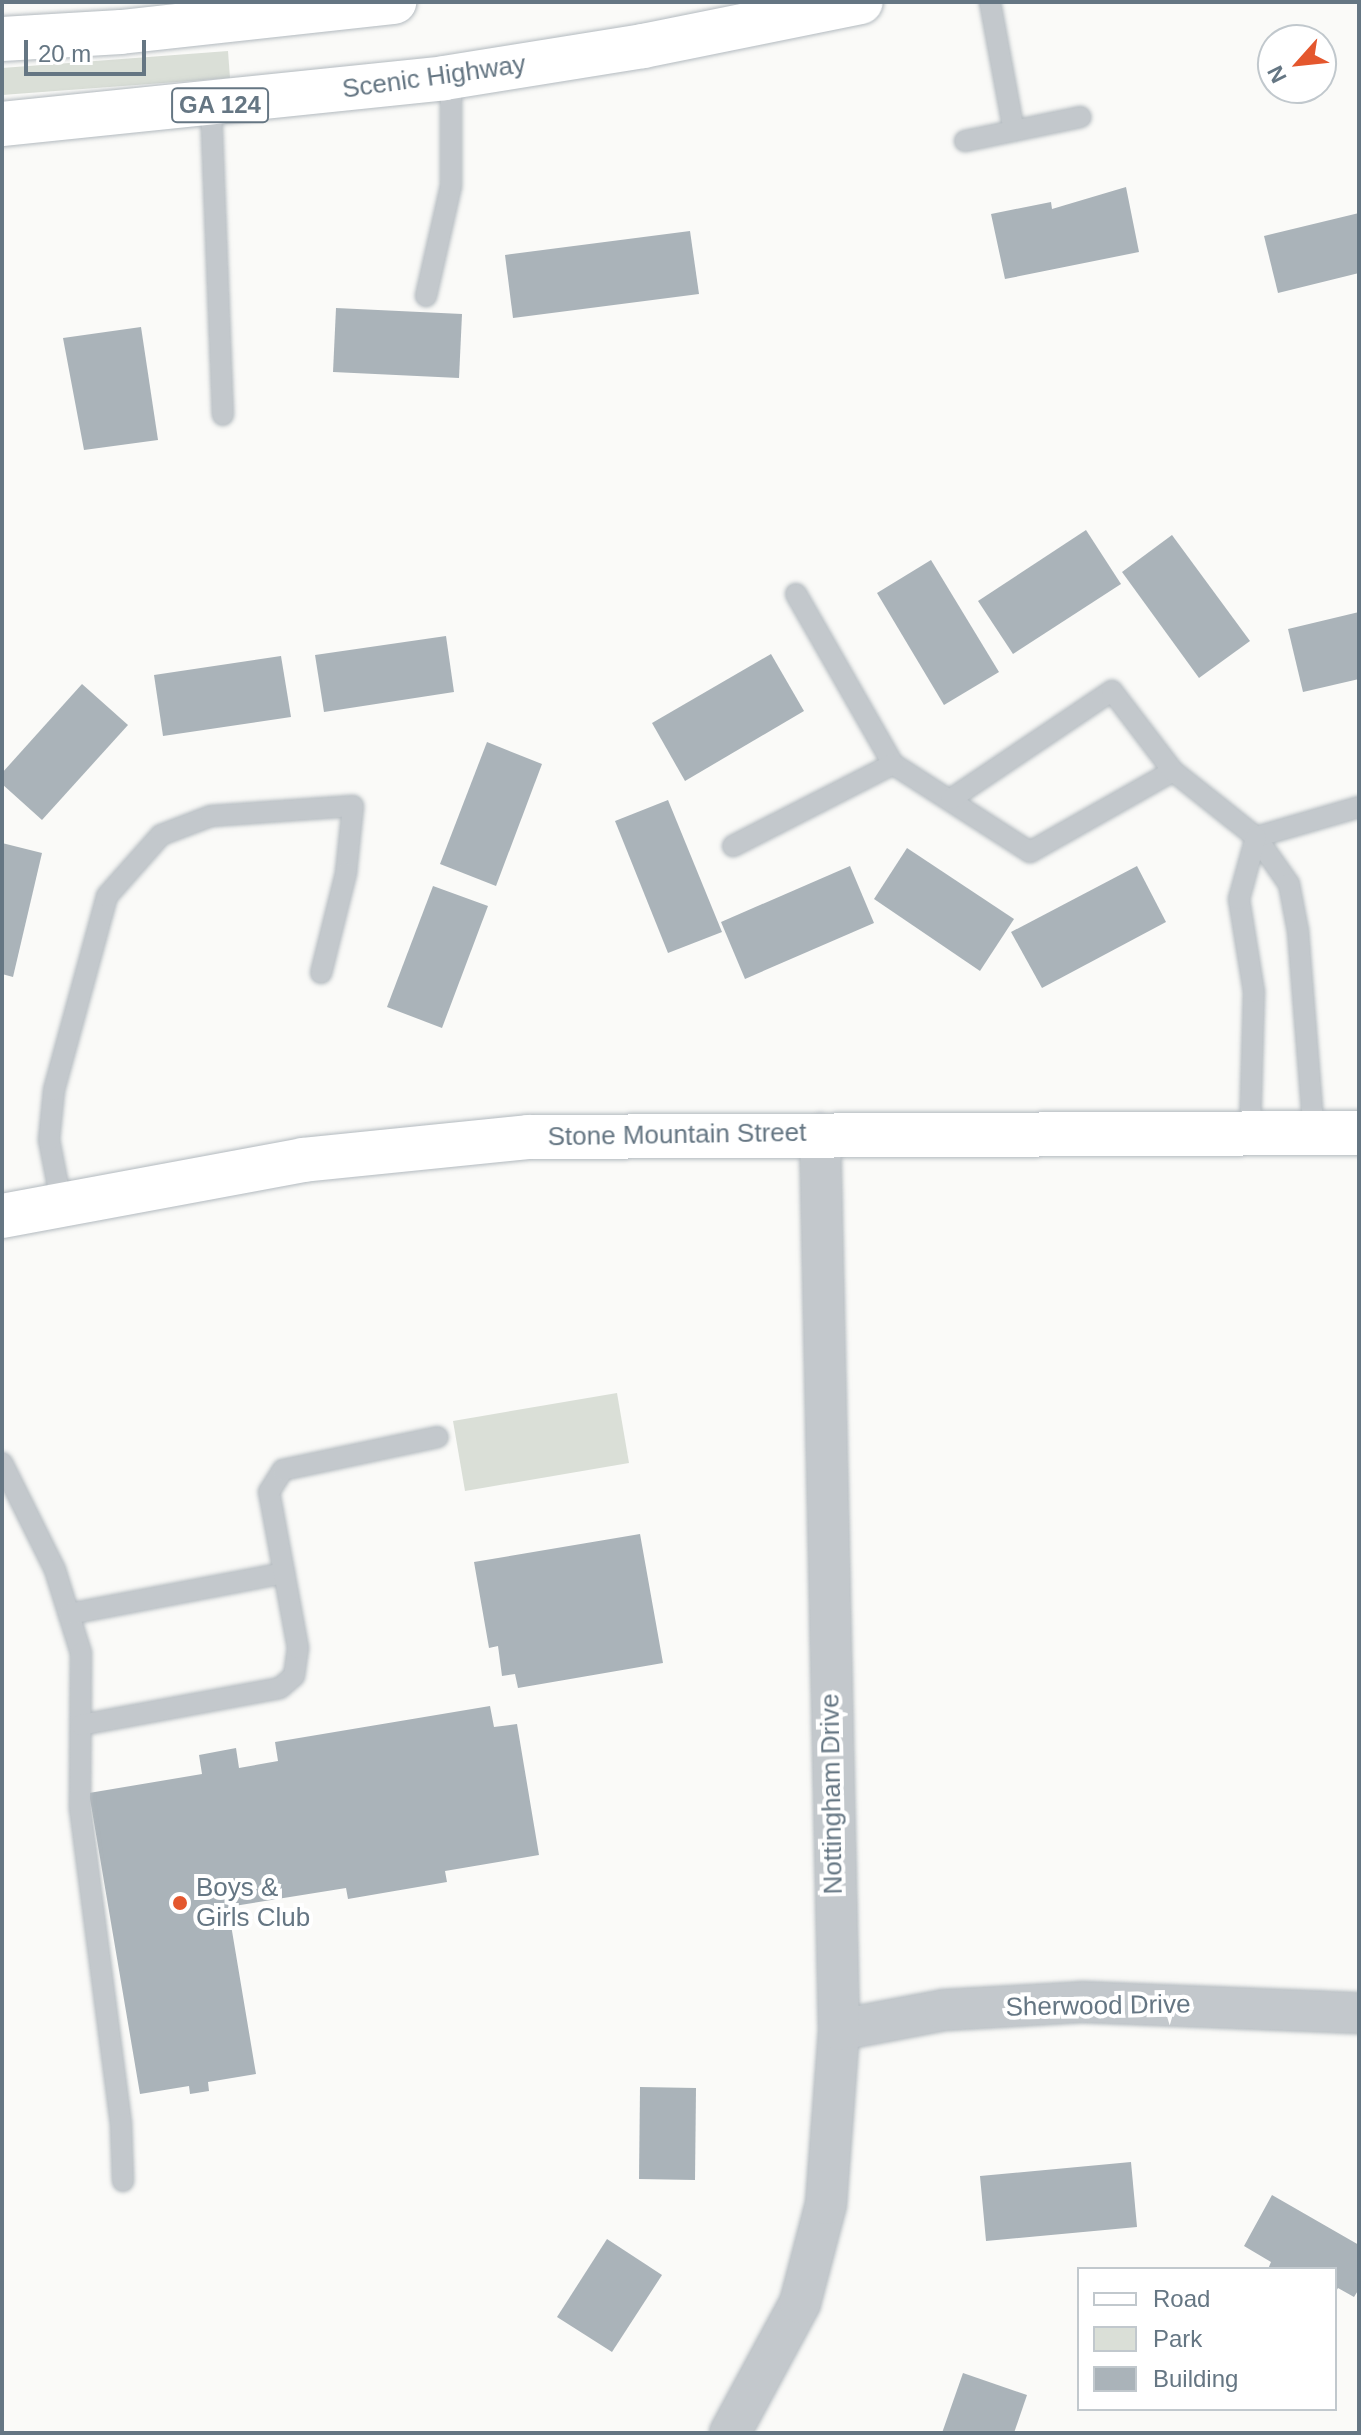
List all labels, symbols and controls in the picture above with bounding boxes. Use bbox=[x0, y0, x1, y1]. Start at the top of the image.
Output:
scale bar bbox=[28, 24, 150, 74]
north arrow bbox=[1257, 24, 1337, 104]
text: 20 m bbox=[38, 40, 91, 67]
street label: Scenic Highway bbox=[340, 49, 528, 105]
text: N bbox=[1262, 61, 1292, 87]
road number: GA 124 bbox=[170, 85, 270, 125]
street label: Stone Mountain Street bbox=[547, 1117, 807, 1153]
street label: Nottingham Drive bbox=[815, 1693, 849, 1895]
place label: Boys & Girls Club bbox=[196, 1872, 310, 1934]
marker: Boys & Girls Club bbox=[171, 1894, 189, 1912]
street label: Sherwood Drive bbox=[1005, 1989, 1191, 2023]
legend bbox=[1077, 2267, 1337, 2411]
text: Road bbox=[1153, 2285, 1210, 2312]
text: Park bbox=[1153, 2325, 1202, 2352]
text: Building bbox=[1153, 2365, 1238, 2392]

